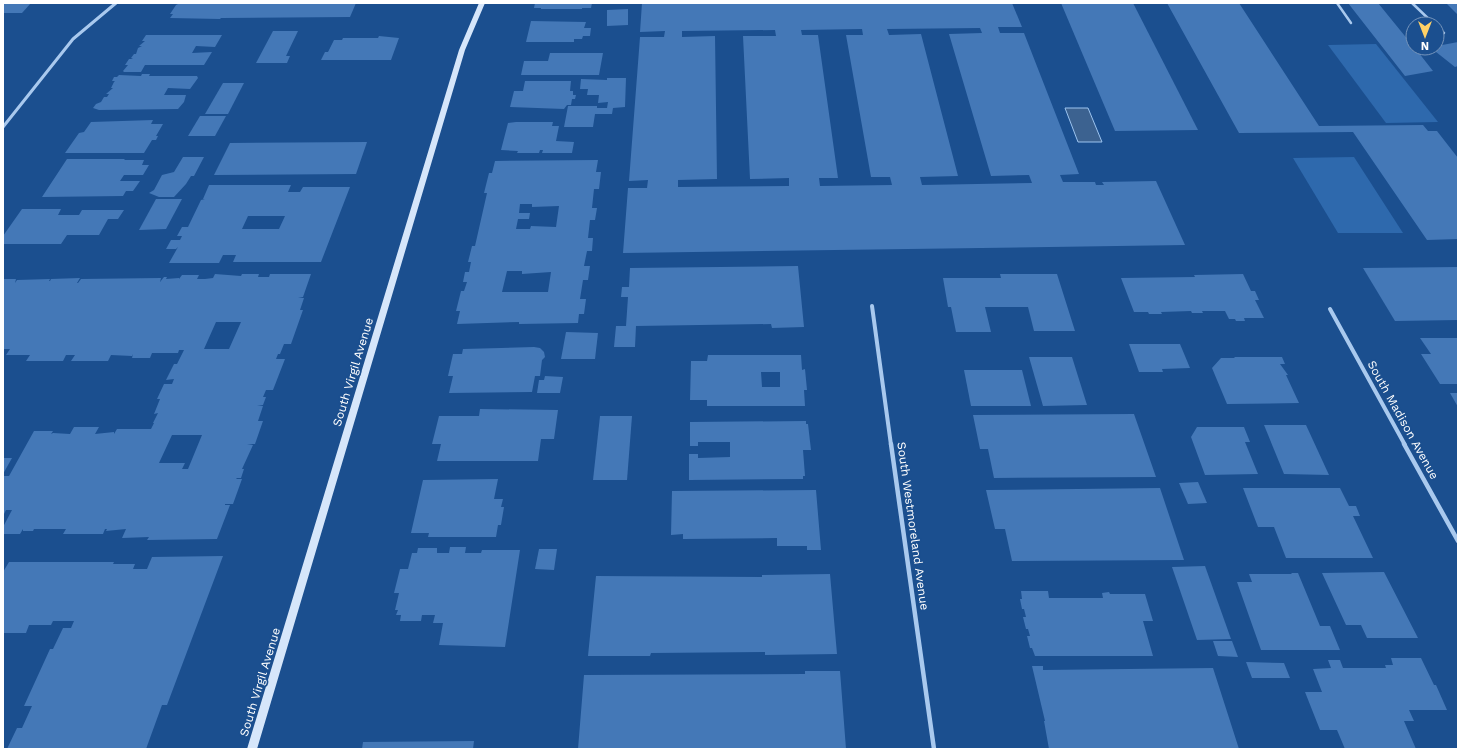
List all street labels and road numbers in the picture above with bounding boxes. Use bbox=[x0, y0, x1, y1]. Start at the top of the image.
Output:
street label: South Virgil Avenue bbox=[330, 316, 376, 428]
street label: South Madison Avenue bbox=[1365, 358, 1442, 482]
street label: South Westmoreland Avenue bbox=[894, 441, 932, 611]
street label: South Virgil Avenue bbox=[237, 626, 283, 738]

